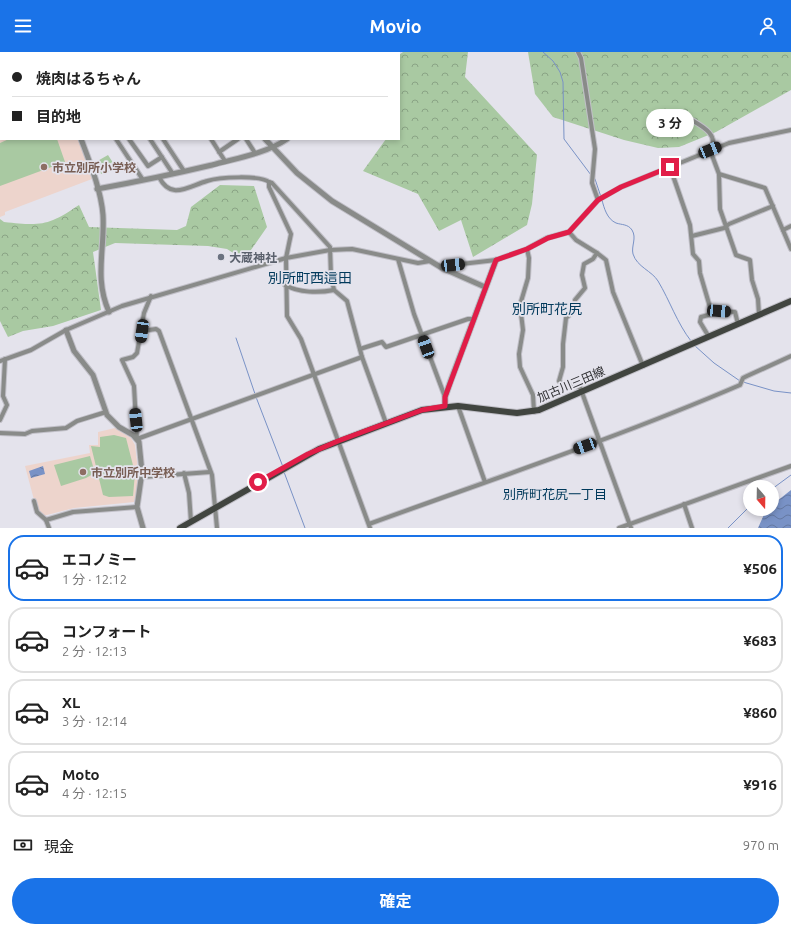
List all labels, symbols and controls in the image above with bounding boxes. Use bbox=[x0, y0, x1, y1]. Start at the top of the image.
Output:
icon: menu bbox=[12, 15, 34, 37]
icon: person bbox=[757, 15, 779, 37]
text: Movio bbox=[369, 16, 422, 36]
text: 焼肉はるちゃん bbox=[36, 70, 141, 87]
text: 目的地 bbox=[36, 108, 81, 125]
callout: 3 分 bbox=[646, 109, 694, 137]
text: 3 分 bbox=[658, 116, 682, 130]
car bbox=[697, 140, 723, 160]
route end bbox=[661, 158, 679, 176]
place label: 市立別所小学校 bbox=[52, 161, 136, 174]
marker: 市立別所小学校 bbox=[39, 162, 49, 172]
place label: 大蔵神社 bbox=[229, 251, 277, 264]
marker: 大蔵神社 bbox=[216, 252, 226, 262]
car bbox=[440, 258, 466, 272]
district label: 別所町西這田 bbox=[268, 270, 352, 286]
district label: 別所町花尻 bbox=[512, 301, 582, 317]
car bbox=[707, 304, 731, 318]
car bbox=[134, 318, 150, 344]
car bbox=[416, 334, 436, 360]
street label: 加古川三田線 bbox=[535, 364, 607, 404]
car bbox=[129, 407, 143, 433]
car bbox=[572, 436, 598, 456]
place label: 市立別所中学校 bbox=[91, 466, 175, 479]
marker: 市立別所中学校 bbox=[78, 467, 88, 477]
route start bbox=[249, 473, 267, 491]
north arrow bbox=[743, 480, 779, 516]
map controls bbox=[743, 480, 779, 516]
district label: 別所町花尻一丁目 bbox=[503, 487, 607, 501]
icon: car bbox=[14, 550, 50, 586]
text: エコノミー bbox=[62, 551, 137, 568]
text: ¥506 bbox=[743, 560, 777, 577]
text: 1 分 · 12:12 bbox=[62, 572, 127, 586]
icon: car bbox=[14, 622, 50, 658]
text: コンフォート bbox=[62, 623, 152, 640]
text: ¥683 bbox=[743, 632, 777, 649]
text: 2 分 · 12:13 bbox=[62, 644, 127, 658]
icon: car bbox=[14, 694, 50, 730]
text: XL bbox=[62, 694, 80, 711]
text: ¥860 bbox=[743, 704, 777, 721]
text: 3 分 · 12:14 bbox=[62, 714, 127, 728]
icon: car bbox=[14, 766, 50, 802]
text: Moto bbox=[62, 766, 100, 783]
text: ¥916 bbox=[743, 776, 777, 793]
text: 4 分 · 12:15 bbox=[62, 786, 127, 800]
icon: cash bbox=[12, 834, 34, 856]
text: 現金 bbox=[44, 838, 74, 855]
text: 970 m bbox=[743, 838, 779, 852]
button: 確定 bbox=[12, 878, 779, 924]

